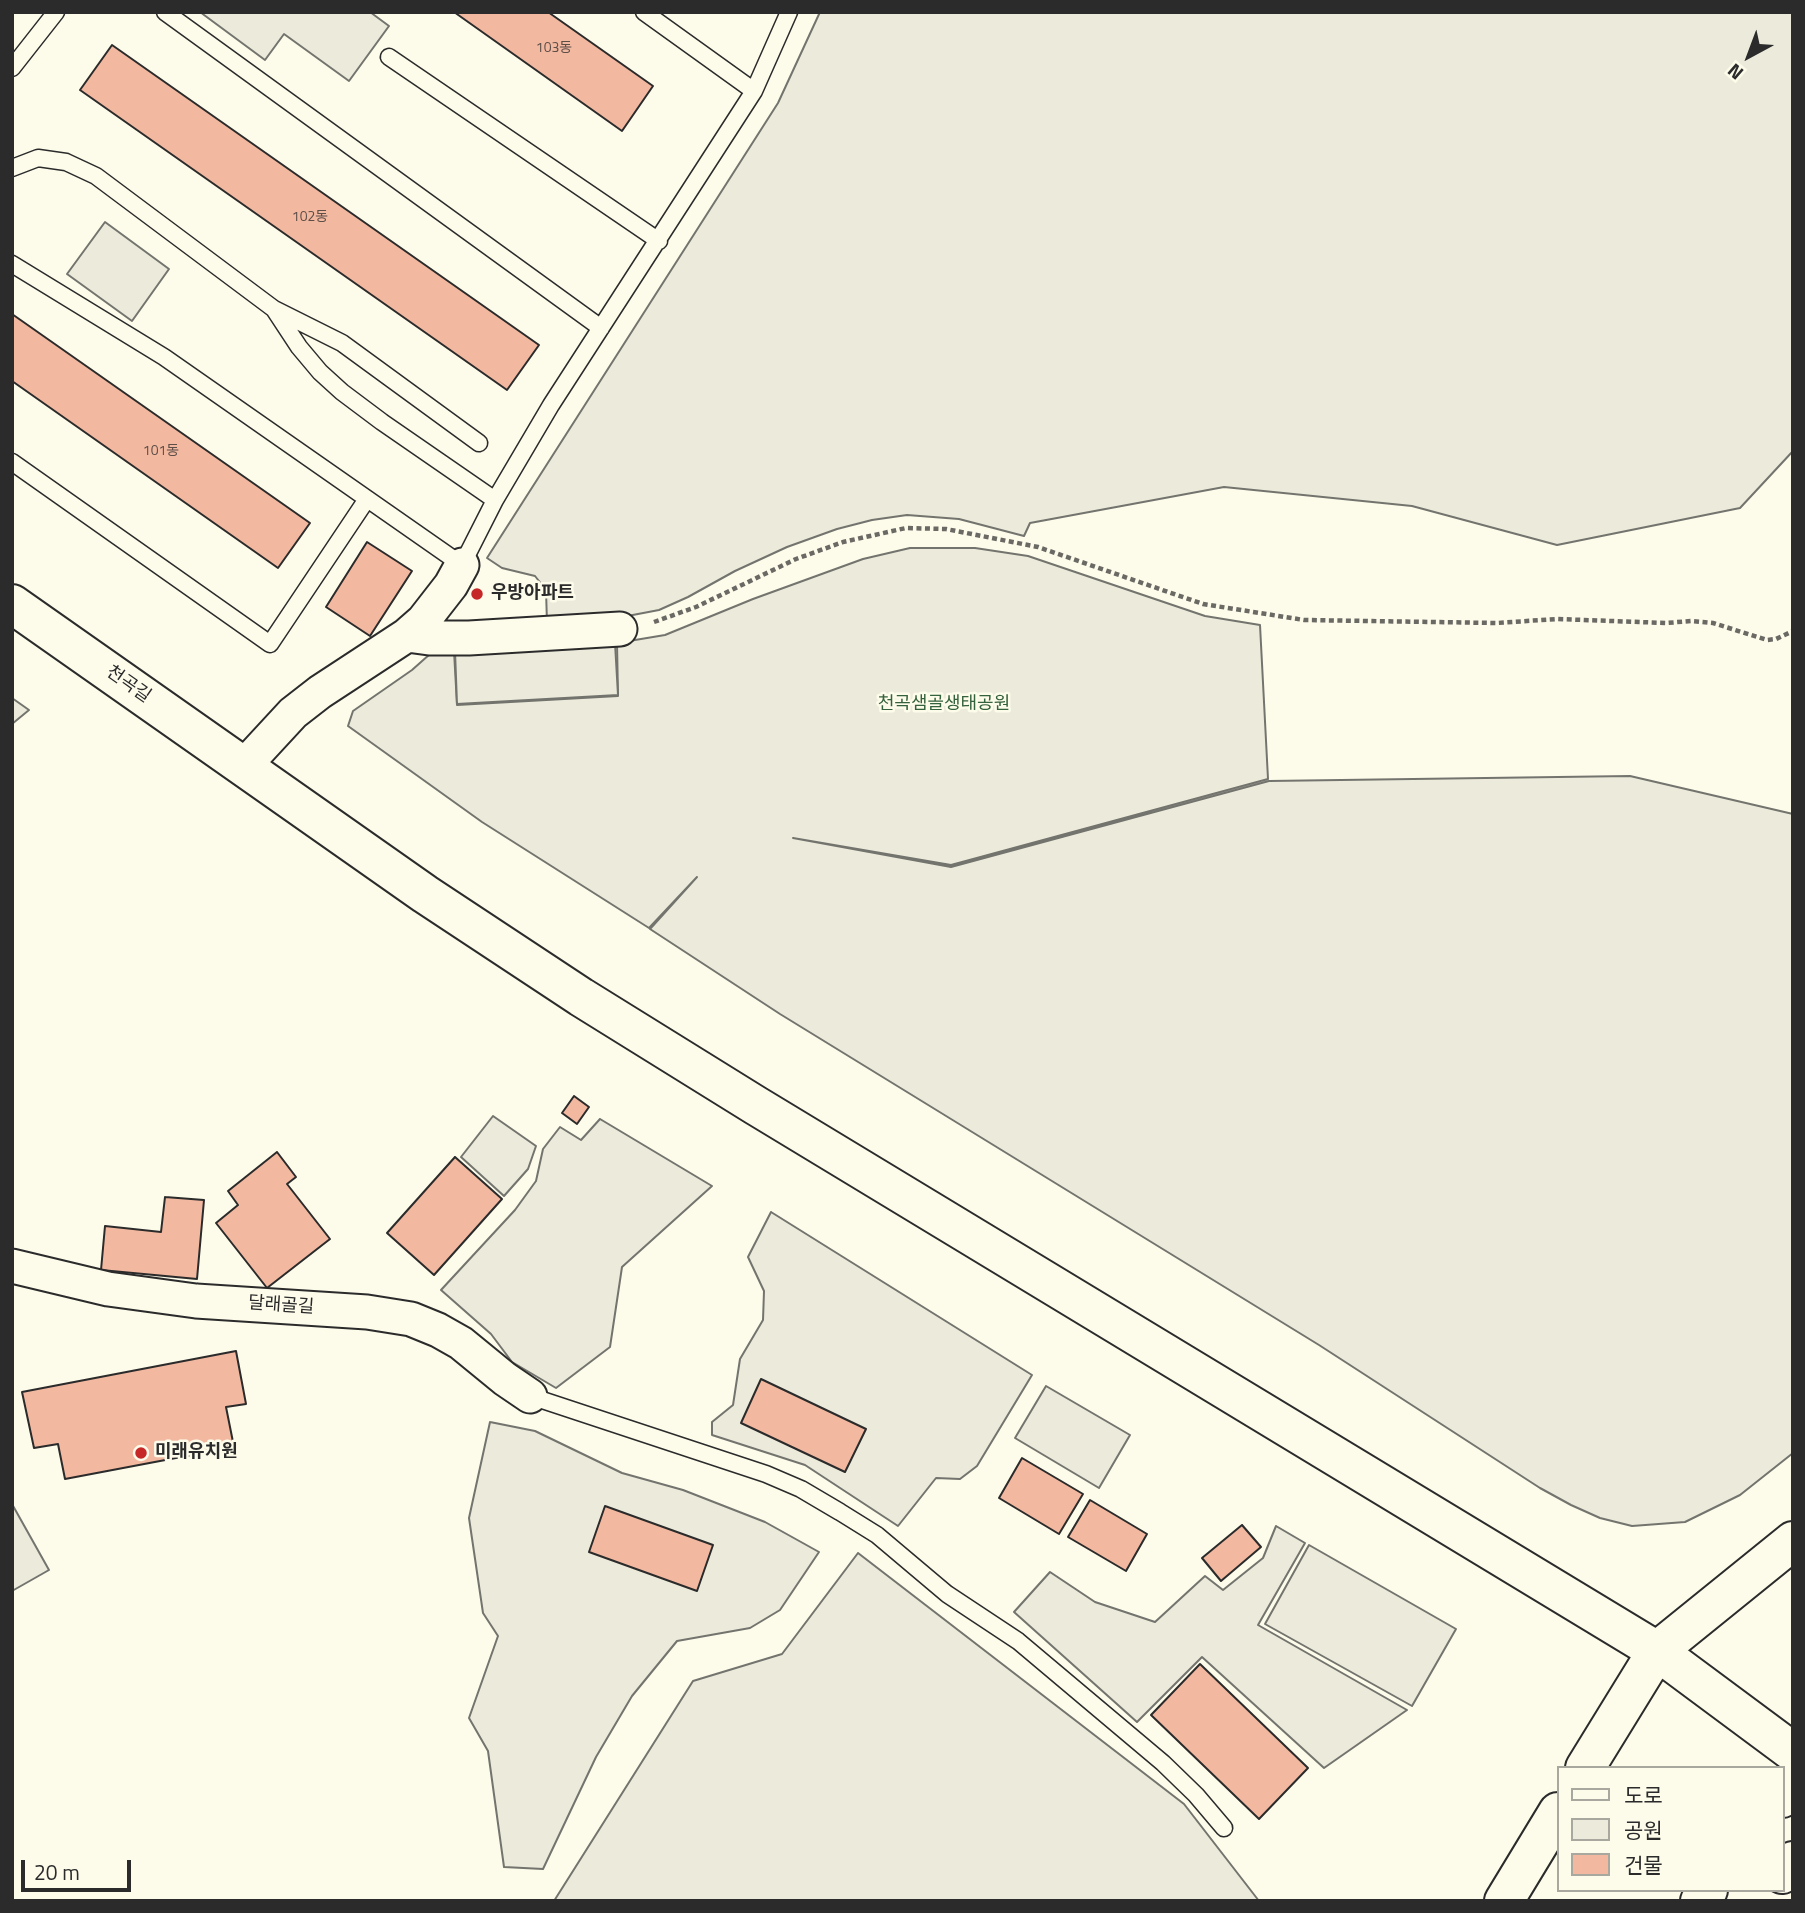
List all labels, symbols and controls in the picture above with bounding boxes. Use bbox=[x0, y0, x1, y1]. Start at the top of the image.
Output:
north arrow bbox=[1714, 21, 1784, 91]
house number: 103동 bbox=[536, 41, 572, 57]
text: N bbox=[1720, 57, 1749, 87]
house number: 102동 bbox=[292, 210, 328, 226]
house number: 101동 bbox=[143, 444, 179, 460]
place label: 우방아파트 bbox=[491, 583, 574, 605]
marker: 우방아파트 bbox=[469, 586, 485, 602]
street label: 천곡길 bbox=[101, 662, 155, 708]
park label: 천곡샘골생태공원 bbox=[878, 694, 1010, 716]
street label: 달래골길 bbox=[247, 1293, 315, 1319]
place label: 미래유치원 bbox=[155, 1442, 238, 1464]
marker: 미래유치원 bbox=[133, 1445, 149, 1461]
legend bbox=[1556, 1766, 1784, 1892]
text: 도로 bbox=[1624, 1779, 1663, 1811]
text: 공원 bbox=[1624, 1814, 1663, 1846]
scale bar bbox=[24, 1846, 135, 1890]
text: 건물 bbox=[1624, 1849, 1663, 1881]
text: 20 m bbox=[34, 1856, 80, 1888]

